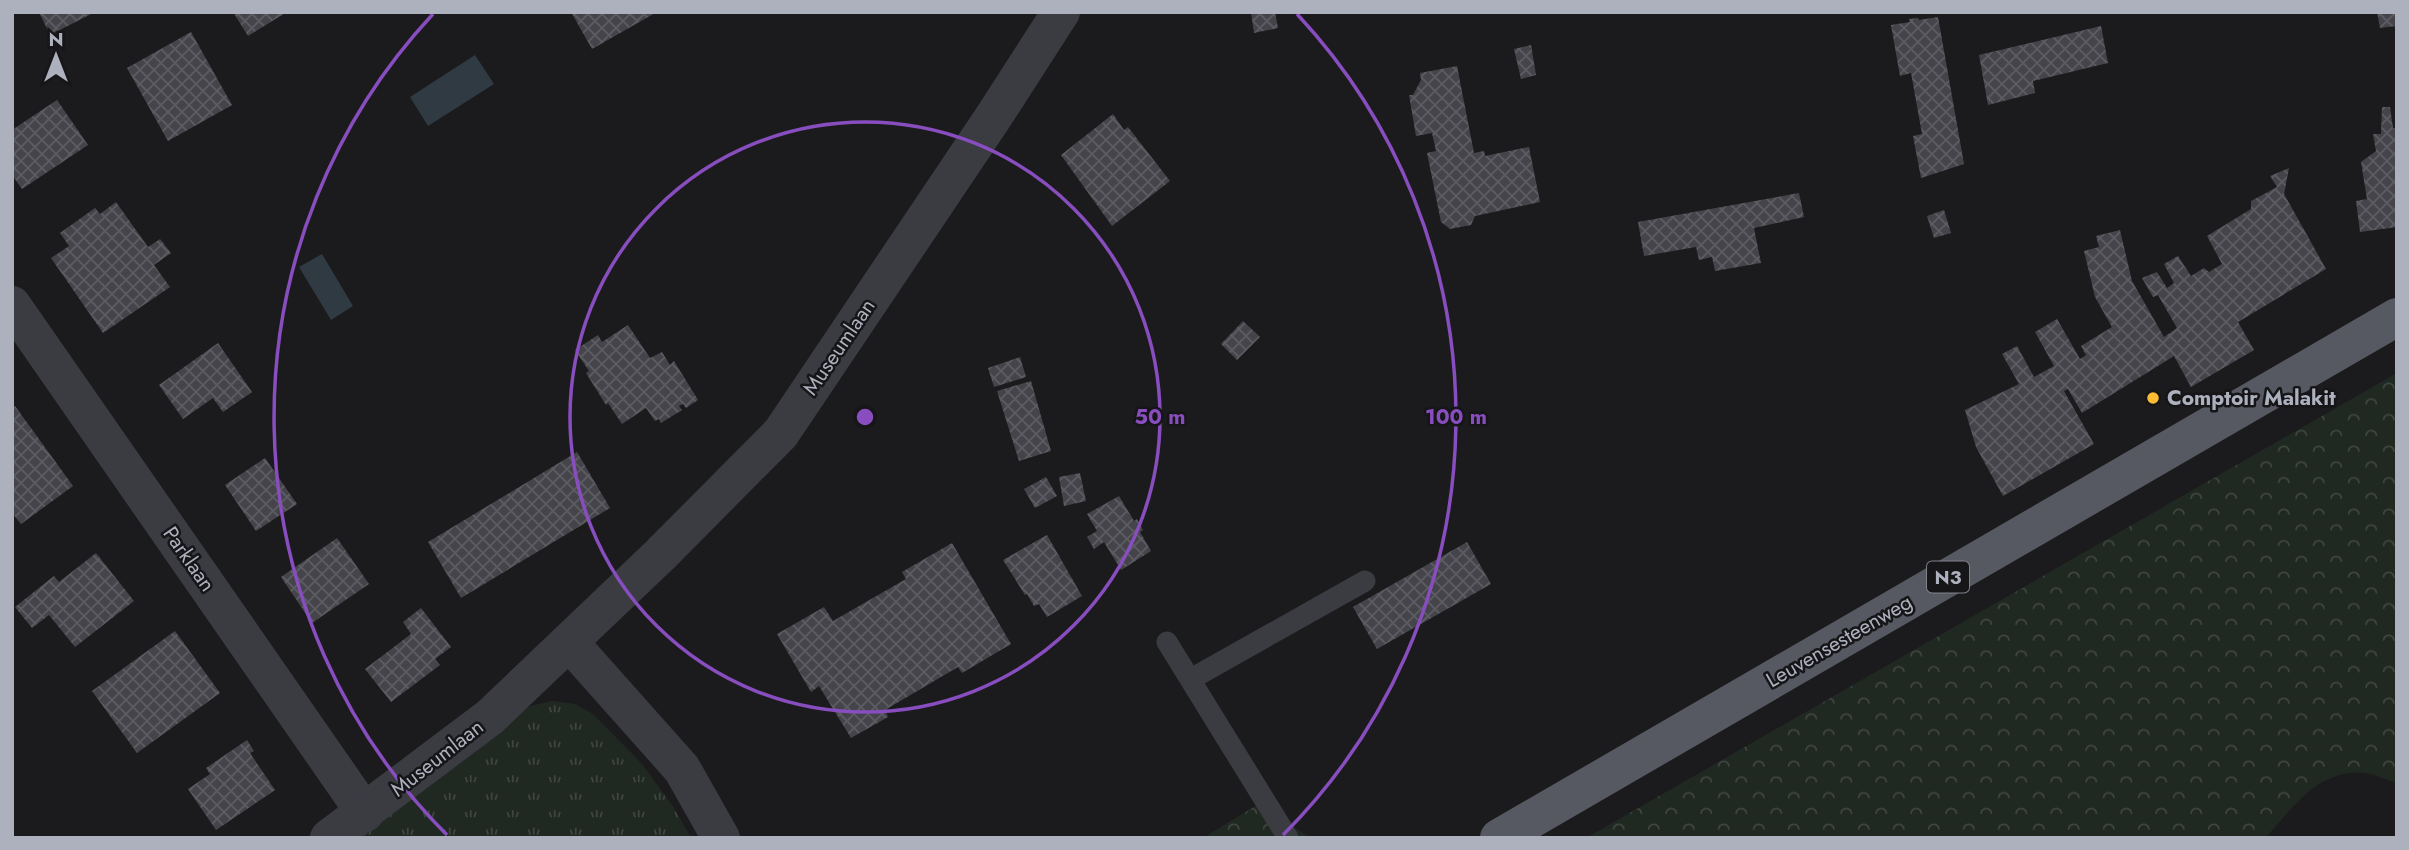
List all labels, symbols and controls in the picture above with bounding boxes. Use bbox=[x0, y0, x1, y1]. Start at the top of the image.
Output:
north arrow bbox=[21, 21, 91, 91]
text: N bbox=[48, 26, 64, 53]
street label: Museumlaan bbox=[796, 293, 882, 401]
place label: Comptoir Malakit bbox=[2167, 383, 2336, 413]
marker: Comptoir Malakit bbox=[2145, 390, 2161, 406]
text: 50 m bbox=[1135, 402, 1185, 432]
text: 100 m bbox=[1425, 402, 1487, 432]
centre of rings bbox=[853, 405, 877, 429]
street label: Parklaan bbox=[156, 520, 222, 598]
road number: N3 bbox=[1927, 562, 1969, 592]
street label: Leuvensesteenweg bbox=[1760, 587, 1918, 695]
street label: Museumlaan bbox=[384, 712, 490, 804]

